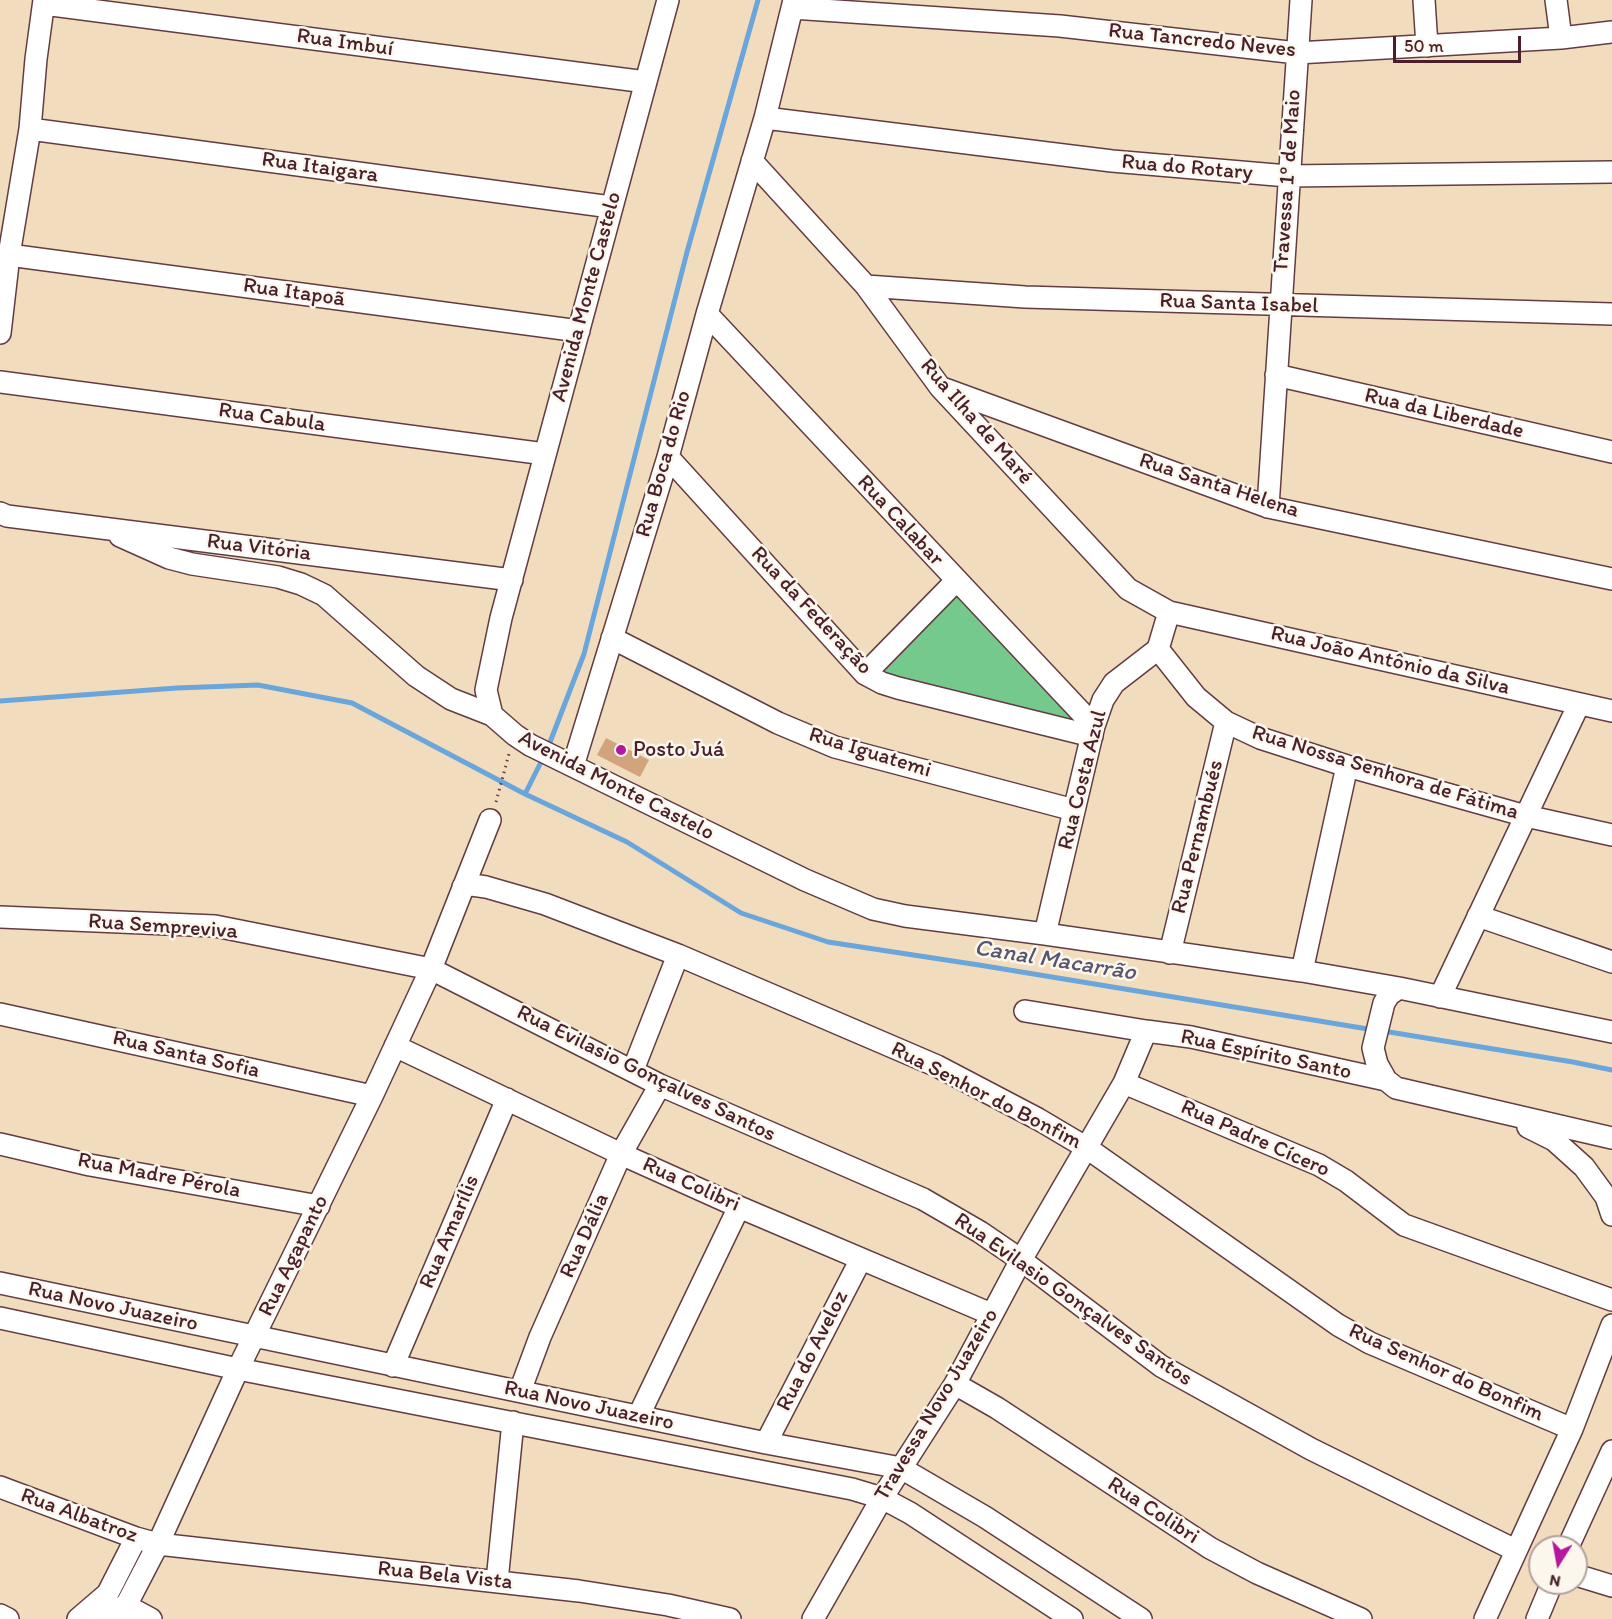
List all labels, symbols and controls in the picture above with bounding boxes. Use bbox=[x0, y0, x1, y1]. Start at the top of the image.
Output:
street label: Rua Tancredo Neves bbox=[1107, 18, 1297, 64]
street label: Rua Imbuí bbox=[295, 23, 395, 63]
scale bar bbox=[1396, 24, 1524, 62]
text: 50 m bbox=[1404, 35, 1444, 57]
street label: Travessa 1º de Maio bbox=[1268, 88, 1308, 274]
street label: Rua Itaigara bbox=[260, 147, 380, 189]
street label: Rua do Rotary bbox=[1120, 149, 1254, 187]
street label: Avenida Monte Castelo bbox=[546, 189, 628, 405]
street label: Rua Itapoã bbox=[241, 273, 347, 313]
street label: Rua Santa Isabel bbox=[1159, 288, 1319, 320]
street label: Rua Ilha de Maré bbox=[914, 353, 1038, 491]
street label: Rua da Liberdade bbox=[1362, 383, 1526, 445]
street label: Rua Boca do Rio bbox=[630, 388, 698, 540]
street label: Rua Cabula bbox=[217, 397, 327, 439]
street label: Rua Santa Helena bbox=[1135, 448, 1303, 524]
street label: Rua Calabar bbox=[851, 470, 949, 572]
street label: Rua Vitória bbox=[205, 529, 313, 567]
street label: Rua da Federação bbox=[745, 541, 877, 681]
street label: Rua João Antônio da Silva bbox=[1268, 621, 1512, 701]
street label: Rua Costa Azul bbox=[1053, 707, 1113, 853]
street label: Rua Nossa Senhora de Fátima bbox=[1249, 720, 1521, 826]
street label: Rua Iguatemi bbox=[806, 722, 934, 784]
street label: Avenida Monte Castelo bbox=[514, 725, 718, 847]
place label: Posto Juá bbox=[633, 737, 725, 763]
marker: Posto Juá bbox=[614, 743, 628, 757]
street label: Rua Pernambués bbox=[1166, 757, 1230, 917]
street label: Rua Sempreviva bbox=[87, 909, 239, 945]
water label: Canal Macarrão bbox=[972, 934, 1138, 988]
street label: Rua Evilasio Gonçalves Santos bbox=[512, 1000, 780, 1148]
street label: Rua Espírito Santo bbox=[1178, 1024, 1354, 1086]
street label: Rua Santa Sofia bbox=[110, 1025, 262, 1085]
street label: Rua Senhor do Bonfim bbox=[886, 1036, 1086, 1156]
street label: Rua Padre Cícero bbox=[1176, 1094, 1334, 1184]
street label: Rua Madre Pérola bbox=[75, 1147, 243, 1205]
street label: Rua Colibri bbox=[638, 1152, 744, 1218]
street label: Rua Amarílis bbox=[414, 1171, 486, 1293]
street label: Rua Dália bbox=[555, 1190, 615, 1282]
street label: Rua Agapanto bbox=[253, 1191, 335, 1321]
street label: Rua Evilasio Gonçalves Santos bbox=[949, 1207, 1197, 1393]
street label: Rua Novo Juazeiro bbox=[26, 1276, 200, 1338]
street label: Rua do Aveloz bbox=[771, 1286, 855, 1416]
street label: Travessa Novo Juazeiro bbox=[869, 1304, 1005, 1506]
street label: Rua Senhor do Bonfim bbox=[1344, 1318, 1548, 1428]
street label: Rua Novo Juazeiro bbox=[502, 1375, 676, 1437]
street label: Rua Colibri bbox=[1102, 1472, 1204, 1550]
street label: Rua Albatroz bbox=[17, 1483, 141, 1549]
north arrow bbox=[1528, 1535, 1588, 1595]
street label: Rua Bela Vista bbox=[376, 1556, 514, 1596]
text: N bbox=[1548, 1571, 1562, 1592]

